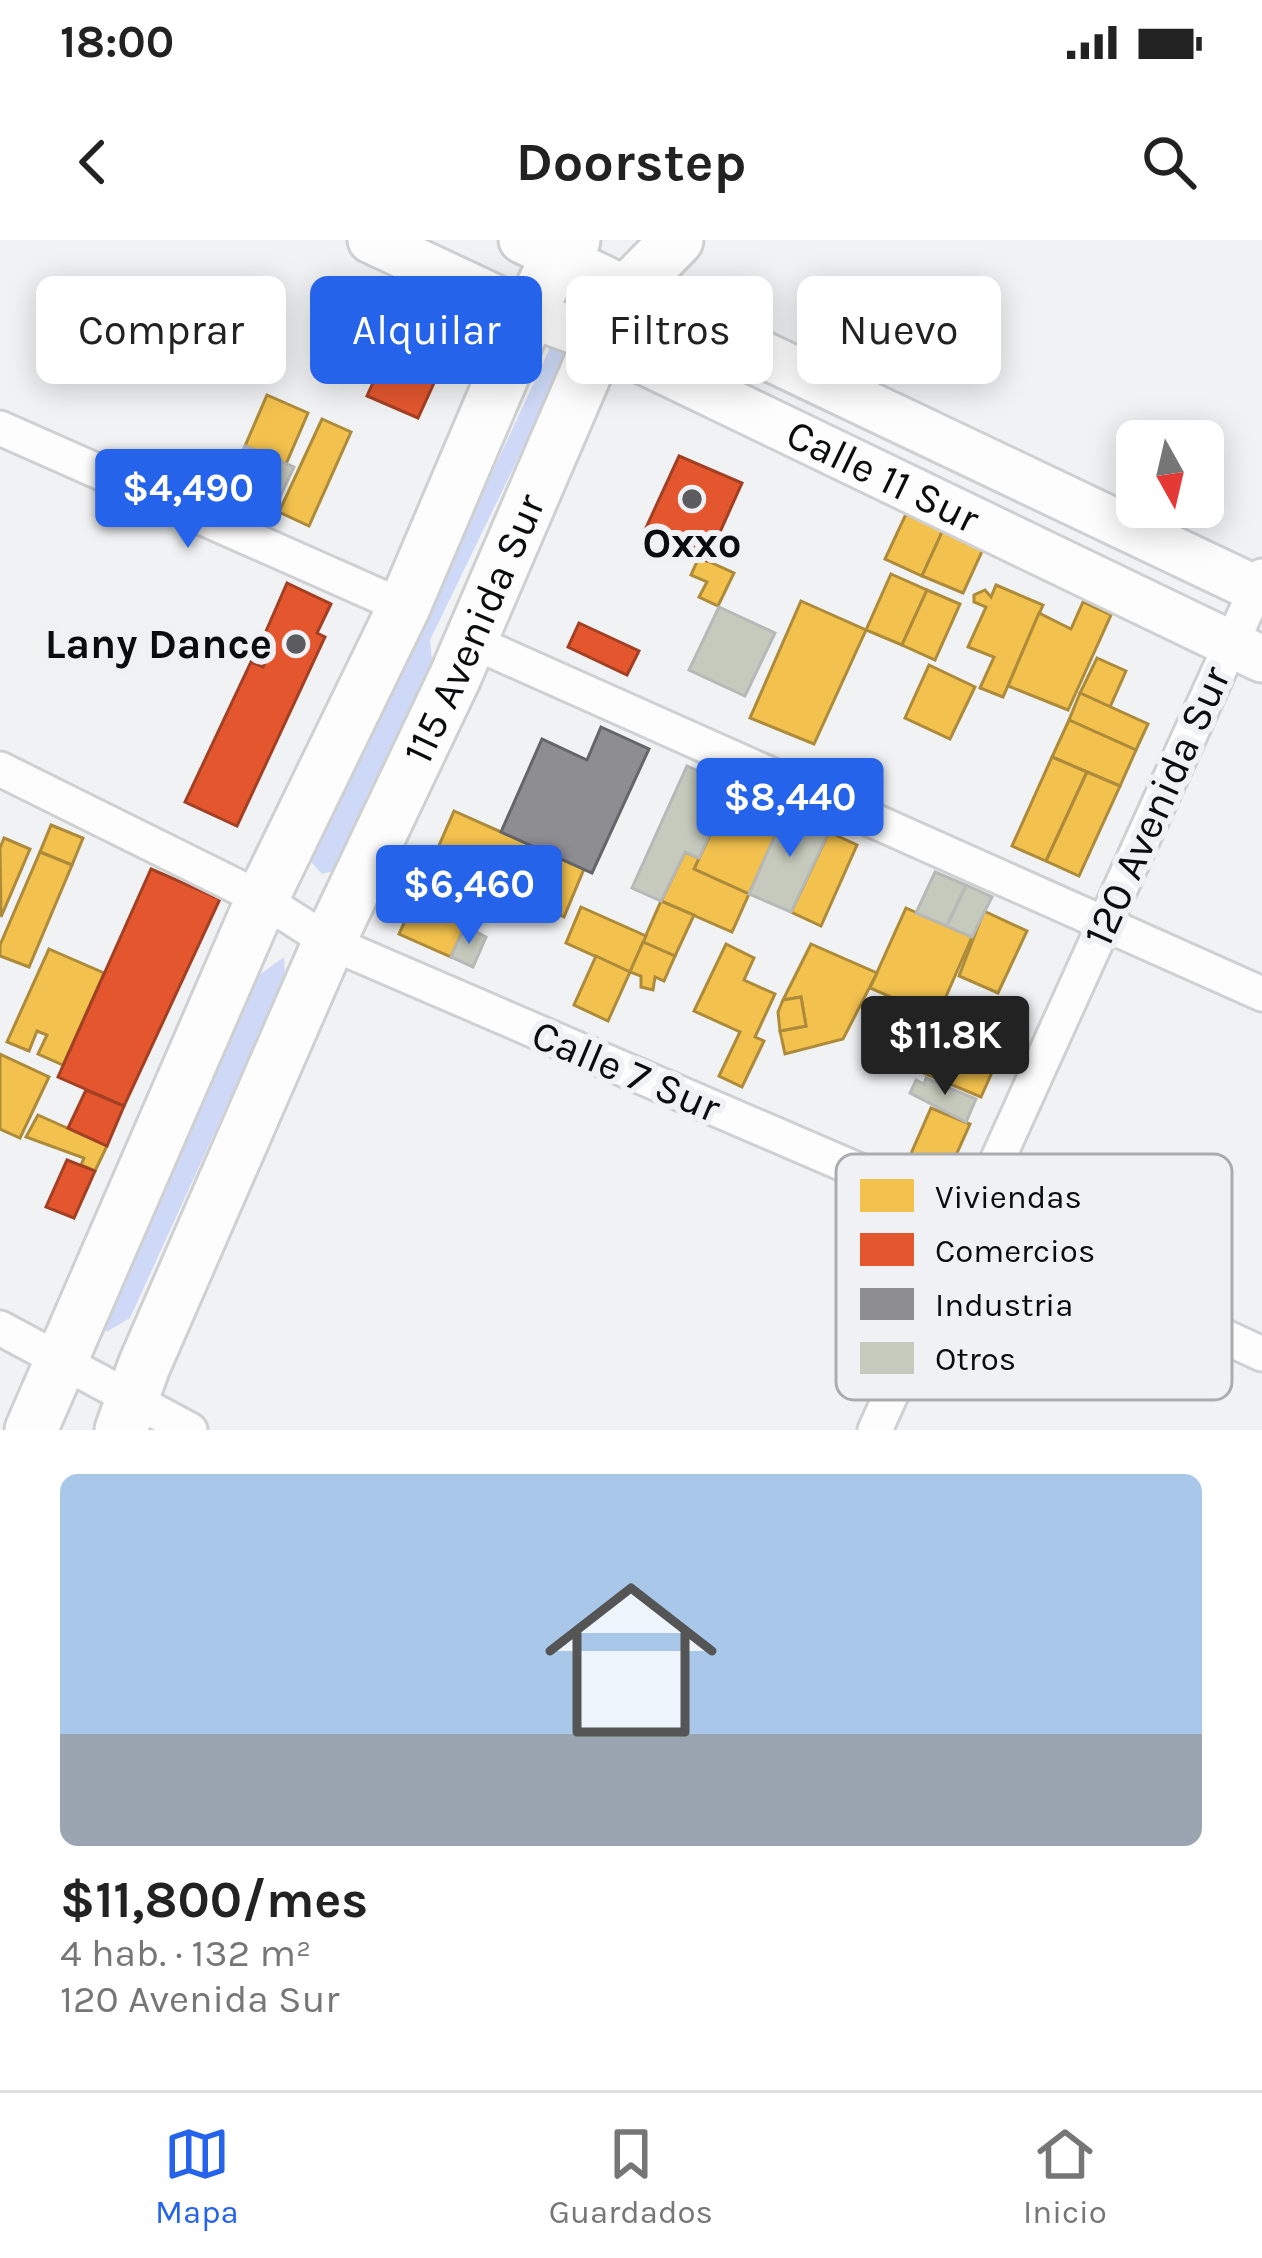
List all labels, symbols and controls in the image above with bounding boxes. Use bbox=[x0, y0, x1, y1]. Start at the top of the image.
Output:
text: 18:00 bbox=[60, 16, 174, 68]
icon: back bbox=[60, 129, 126, 195]
icon: search bbox=[1136, 129, 1202, 195]
text: Doorstep bbox=[516, 130, 746, 194]
chip: Comprar bbox=[36, 276, 286, 384]
chip: Alquilar bbox=[310, 276, 542, 384]
chip: Filtros bbox=[566, 276, 773, 384]
chip: Nuevo bbox=[797, 276, 1001, 384]
street label: Calle 11 Sur bbox=[778, 409, 988, 544]
north arrow bbox=[1116, 420, 1224, 528]
map controls bbox=[1116, 420, 1224, 528]
pin: $4,490 bbox=[90, 449, 286, 551]
text: $4,490 bbox=[122, 465, 254, 511]
street label: 115 Avenida Sur bbox=[393, 486, 556, 771]
marker: Oxxo bbox=[679, 486, 705, 512]
place label: Oxxo bbox=[643, 518, 741, 568]
place label: Lany Dance bbox=[45, 619, 272, 669]
marker: Lany Dance bbox=[283, 631, 309, 657]
street label: 120 Avenida Sur bbox=[1073, 658, 1241, 954]
pin: $8,440 bbox=[692, 758, 888, 860]
text: $8,440 bbox=[723, 774, 857, 820]
pin: $6,460 bbox=[371, 845, 567, 947]
text: $6,460 bbox=[403, 861, 535, 907]
pin: $11.8K bbox=[847, 996, 1043, 1098]
street label: Calle 7 Sur bbox=[524, 1009, 728, 1133]
text: $11.8K bbox=[888, 1012, 1002, 1058]
legend bbox=[836, 1154, 1232, 1400]
text: Viviendas bbox=[935, 1178, 1082, 1216]
text: Comercios bbox=[935, 1232, 1095, 1270]
text: Industria bbox=[935, 1286, 1073, 1324]
text: Otros bbox=[935, 1340, 1016, 1378]
icon: home bbox=[523, 1552, 739, 1768]
text: $11,800/mes bbox=[60, 1870, 368, 1930]
text: 4 hab. · 132 m² bbox=[60, 1930, 312, 1976]
text: 120 Avenida Sur bbox=[60, 1976, 339, 2022]
tab: Mapa bbox=[155, 2121, 239, 2231]
tab: Guardados bbox=[549, 2121, 713, 2231]
tab: Inicio bbox=[1023, 2121, 1107, 2231]

